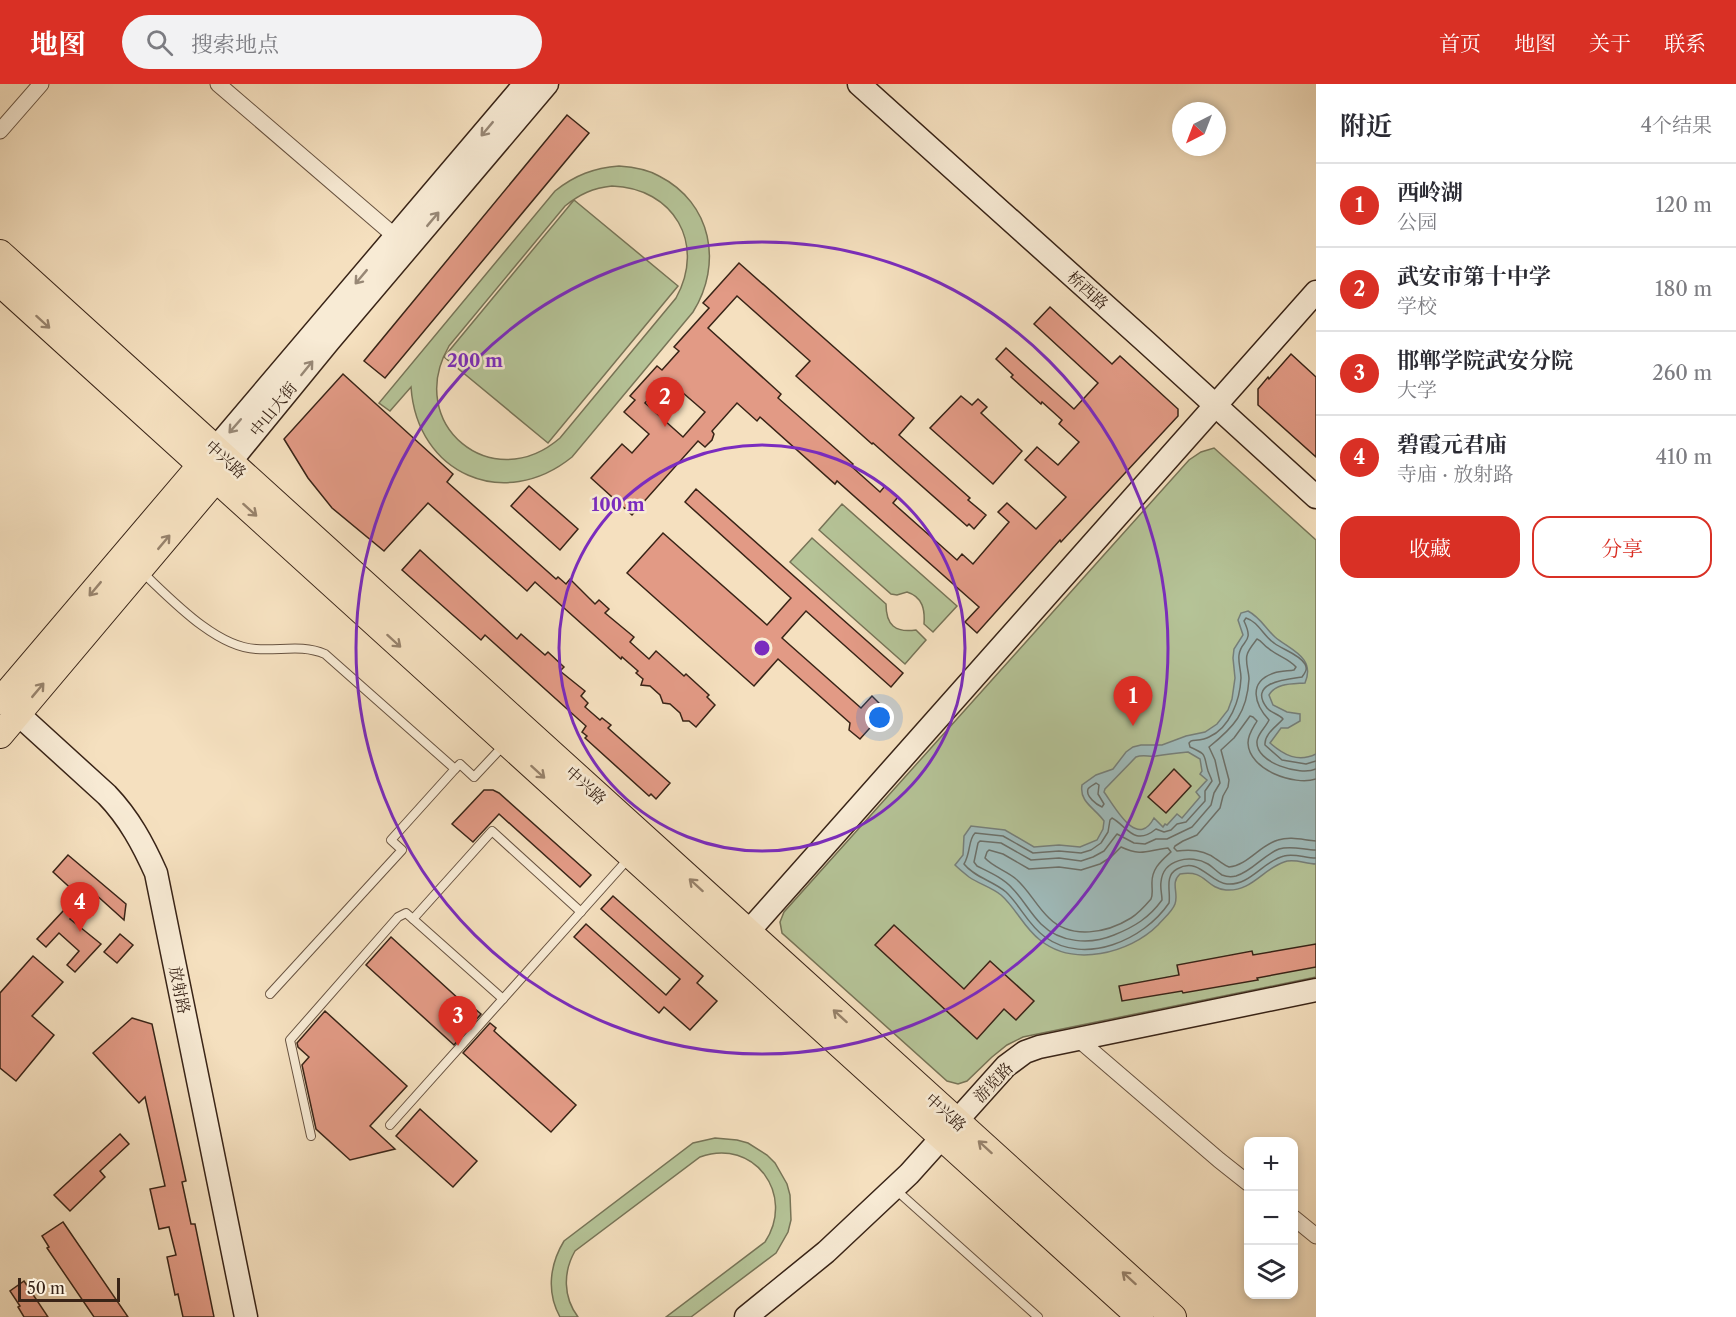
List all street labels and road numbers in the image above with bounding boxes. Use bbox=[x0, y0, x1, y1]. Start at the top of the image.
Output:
street label: 桥西路 bbox=[1063, 267, 1113, 313]
street label: 中山大街 bbox=[245, 378, 301, 440]
street label: 中兴路 bbox=[201, 436, 251, 482]
street label: 中兴路 bbox=[561, 762, 611, 808]
street label: 放射路 bbox=[166, 965, 194, 1015]
street label: 游览路 bbox=[969, 1058, 1017, 1106]
street label: 中兴路 bbox=[921, 1089, 971, 1135]

